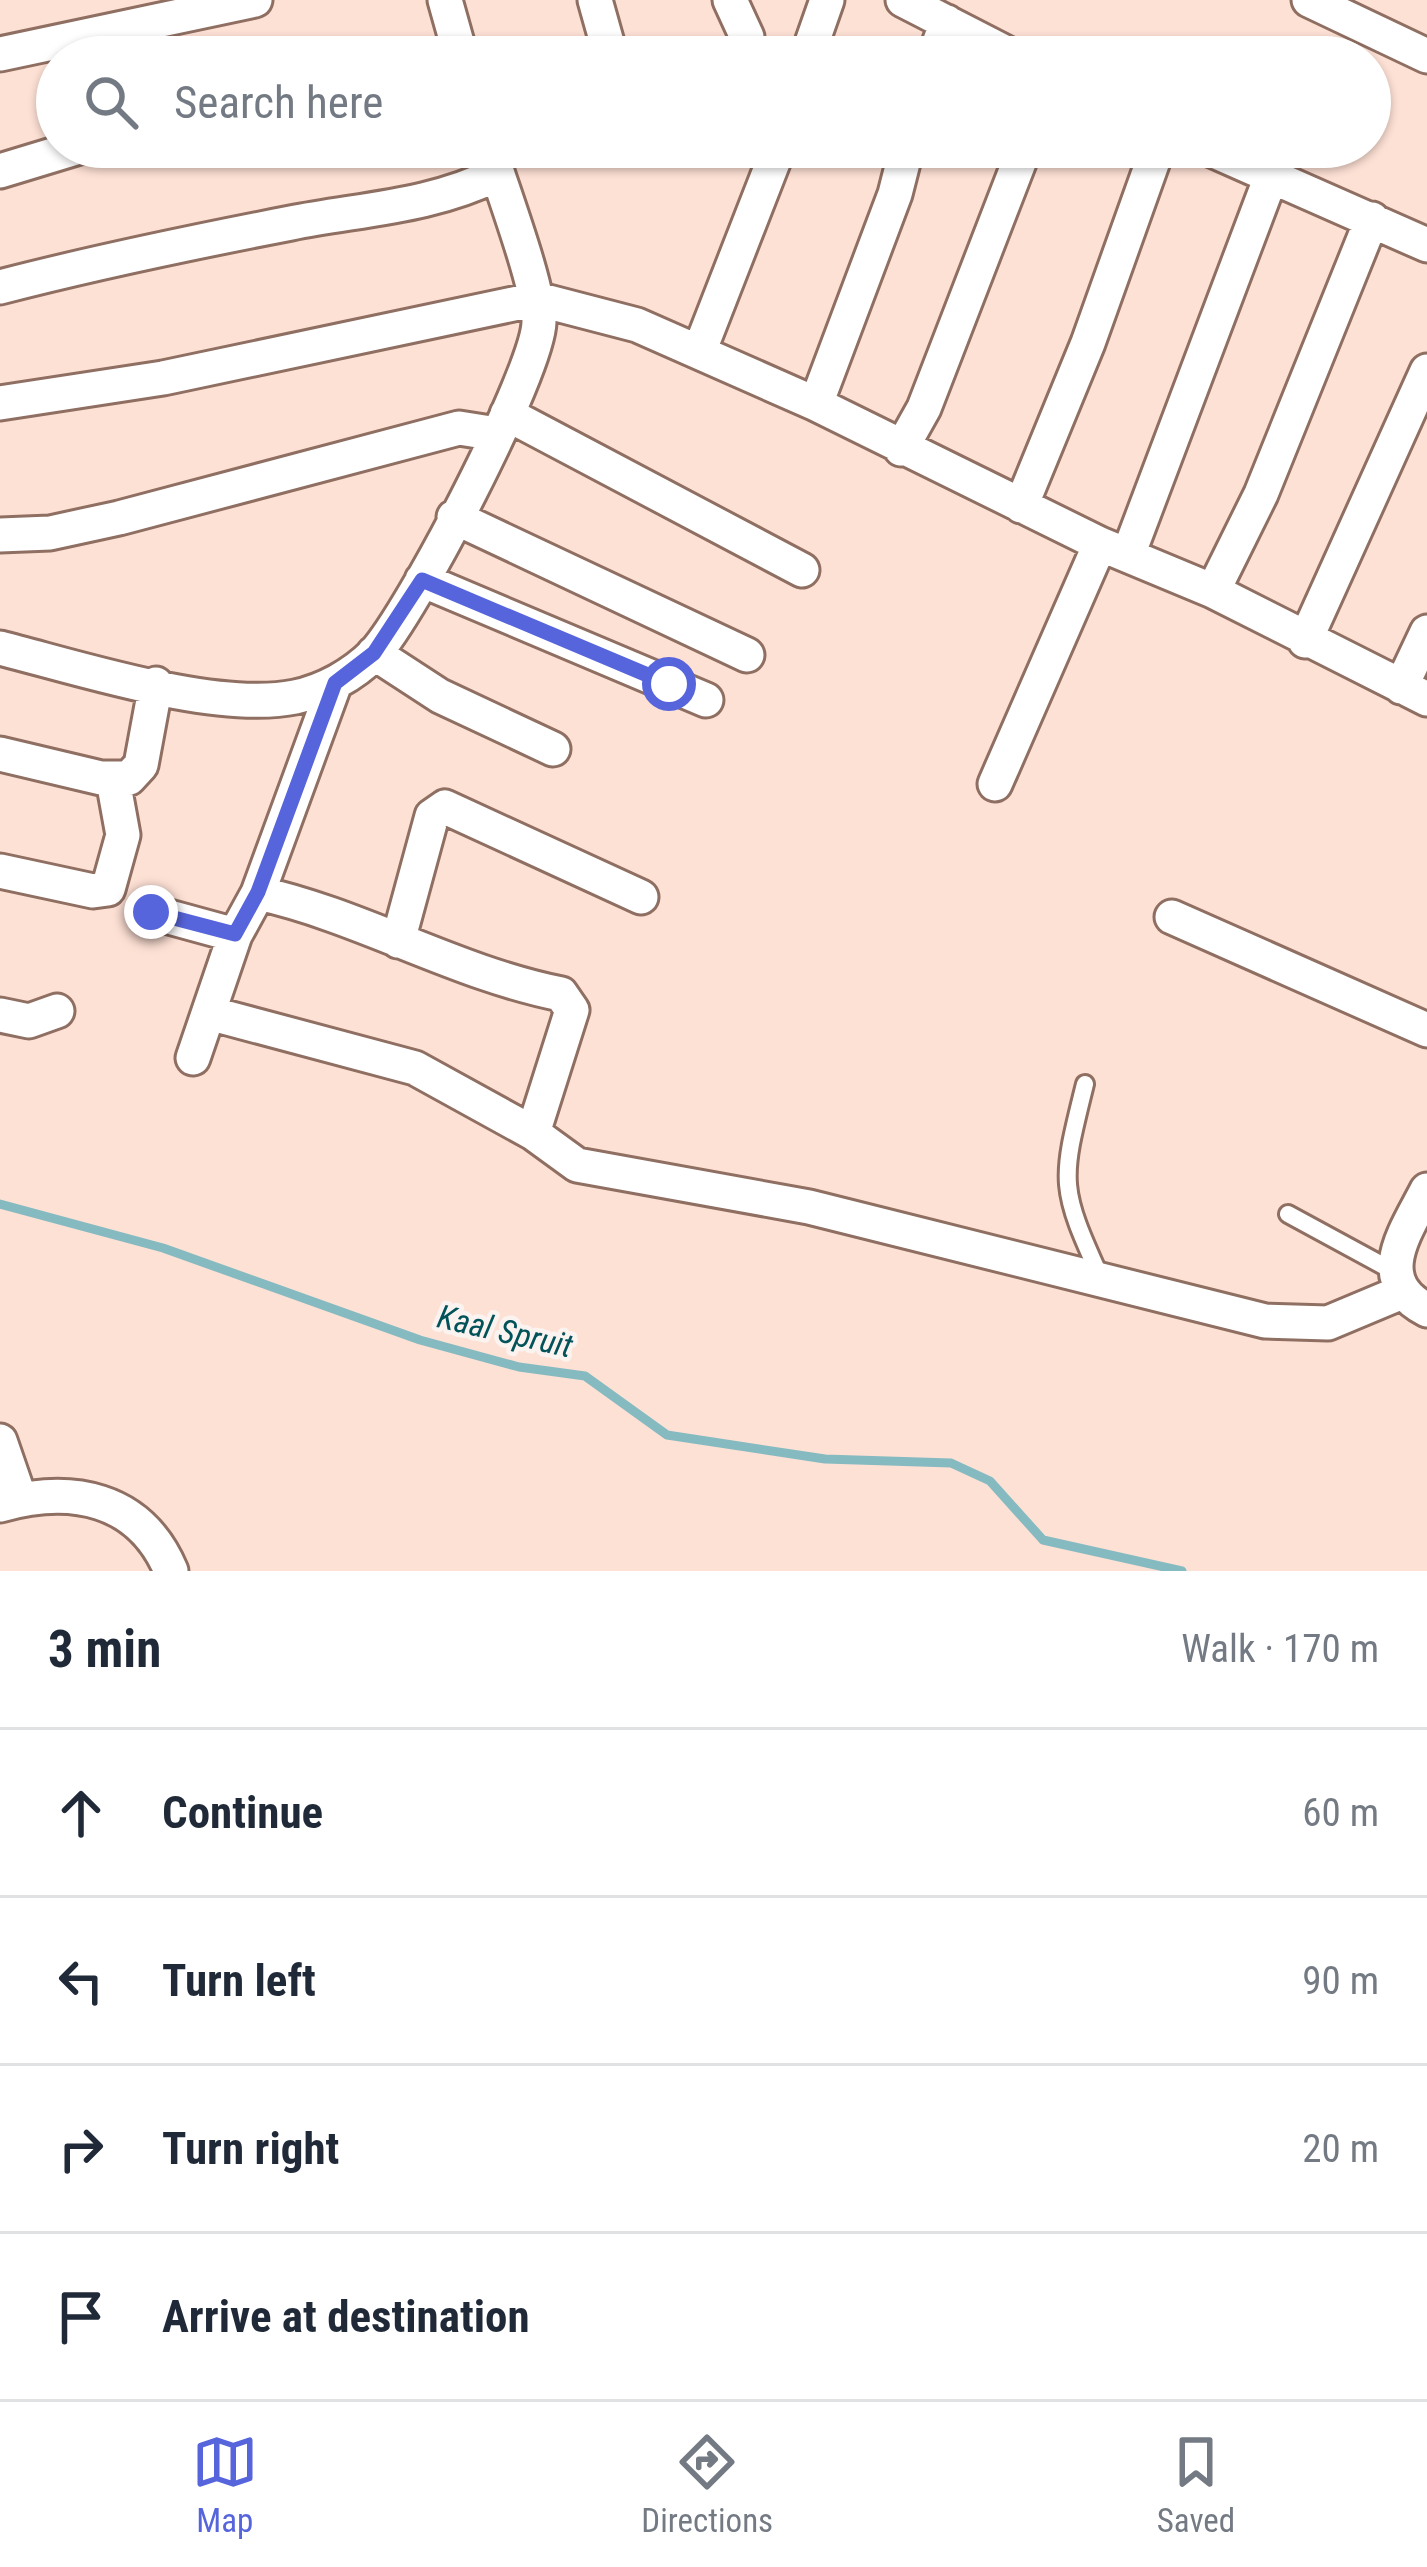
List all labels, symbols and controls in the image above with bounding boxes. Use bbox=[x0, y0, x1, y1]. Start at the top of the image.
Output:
search box bbox=[36, 36, 1391, 168]
icon: search bbox=[78, 69, 144, 135]
text: Search here bbox=[174, 76, 383, 129]
route start bbox=[642, 657, 696, 711]
route end bbox=[124, 885, 178, 939]
water label: Kaal Spruit bbox=[434, 1297, 577, 1366]
text: 3 min bbox=[48, 1620, 161, 1679]
text: Walk · 170 m bbox=[1181, 1626, 1379, 1672]
icon: ahead bbox=[48, 1780, 114, 1846]
text: Continue bbox=[162, 1786, 323, 1839]
text: 60 m bbox=[1302, 1790, 1379, 1836]
icon: left bbox=[48, 1948, 114, 2014]
text: Turn left bbox=[162, 1954, 316, 2007]
text: 90 m bbox=[1302, 1958, 1379, 2004]
icon: right bbox=[48, 2116, 114, 2182]
text: Turn right bbox=[162, 2122, 339, 2175]
text: 20 m bbox=[1302, 2126, 1379, 2172]
icon: arrive bbox=[48, 2284, 114, 2350]
text: Arrive at destination bbox=[162, 2290, 530, 2343]
tab: Map bbox=[192, 2429, 258, 2540]
tab: Directions bbox=[641, 2429, 773, 2540]
tab: Saved bbox=[1157, 2429, 1235, 2540]

